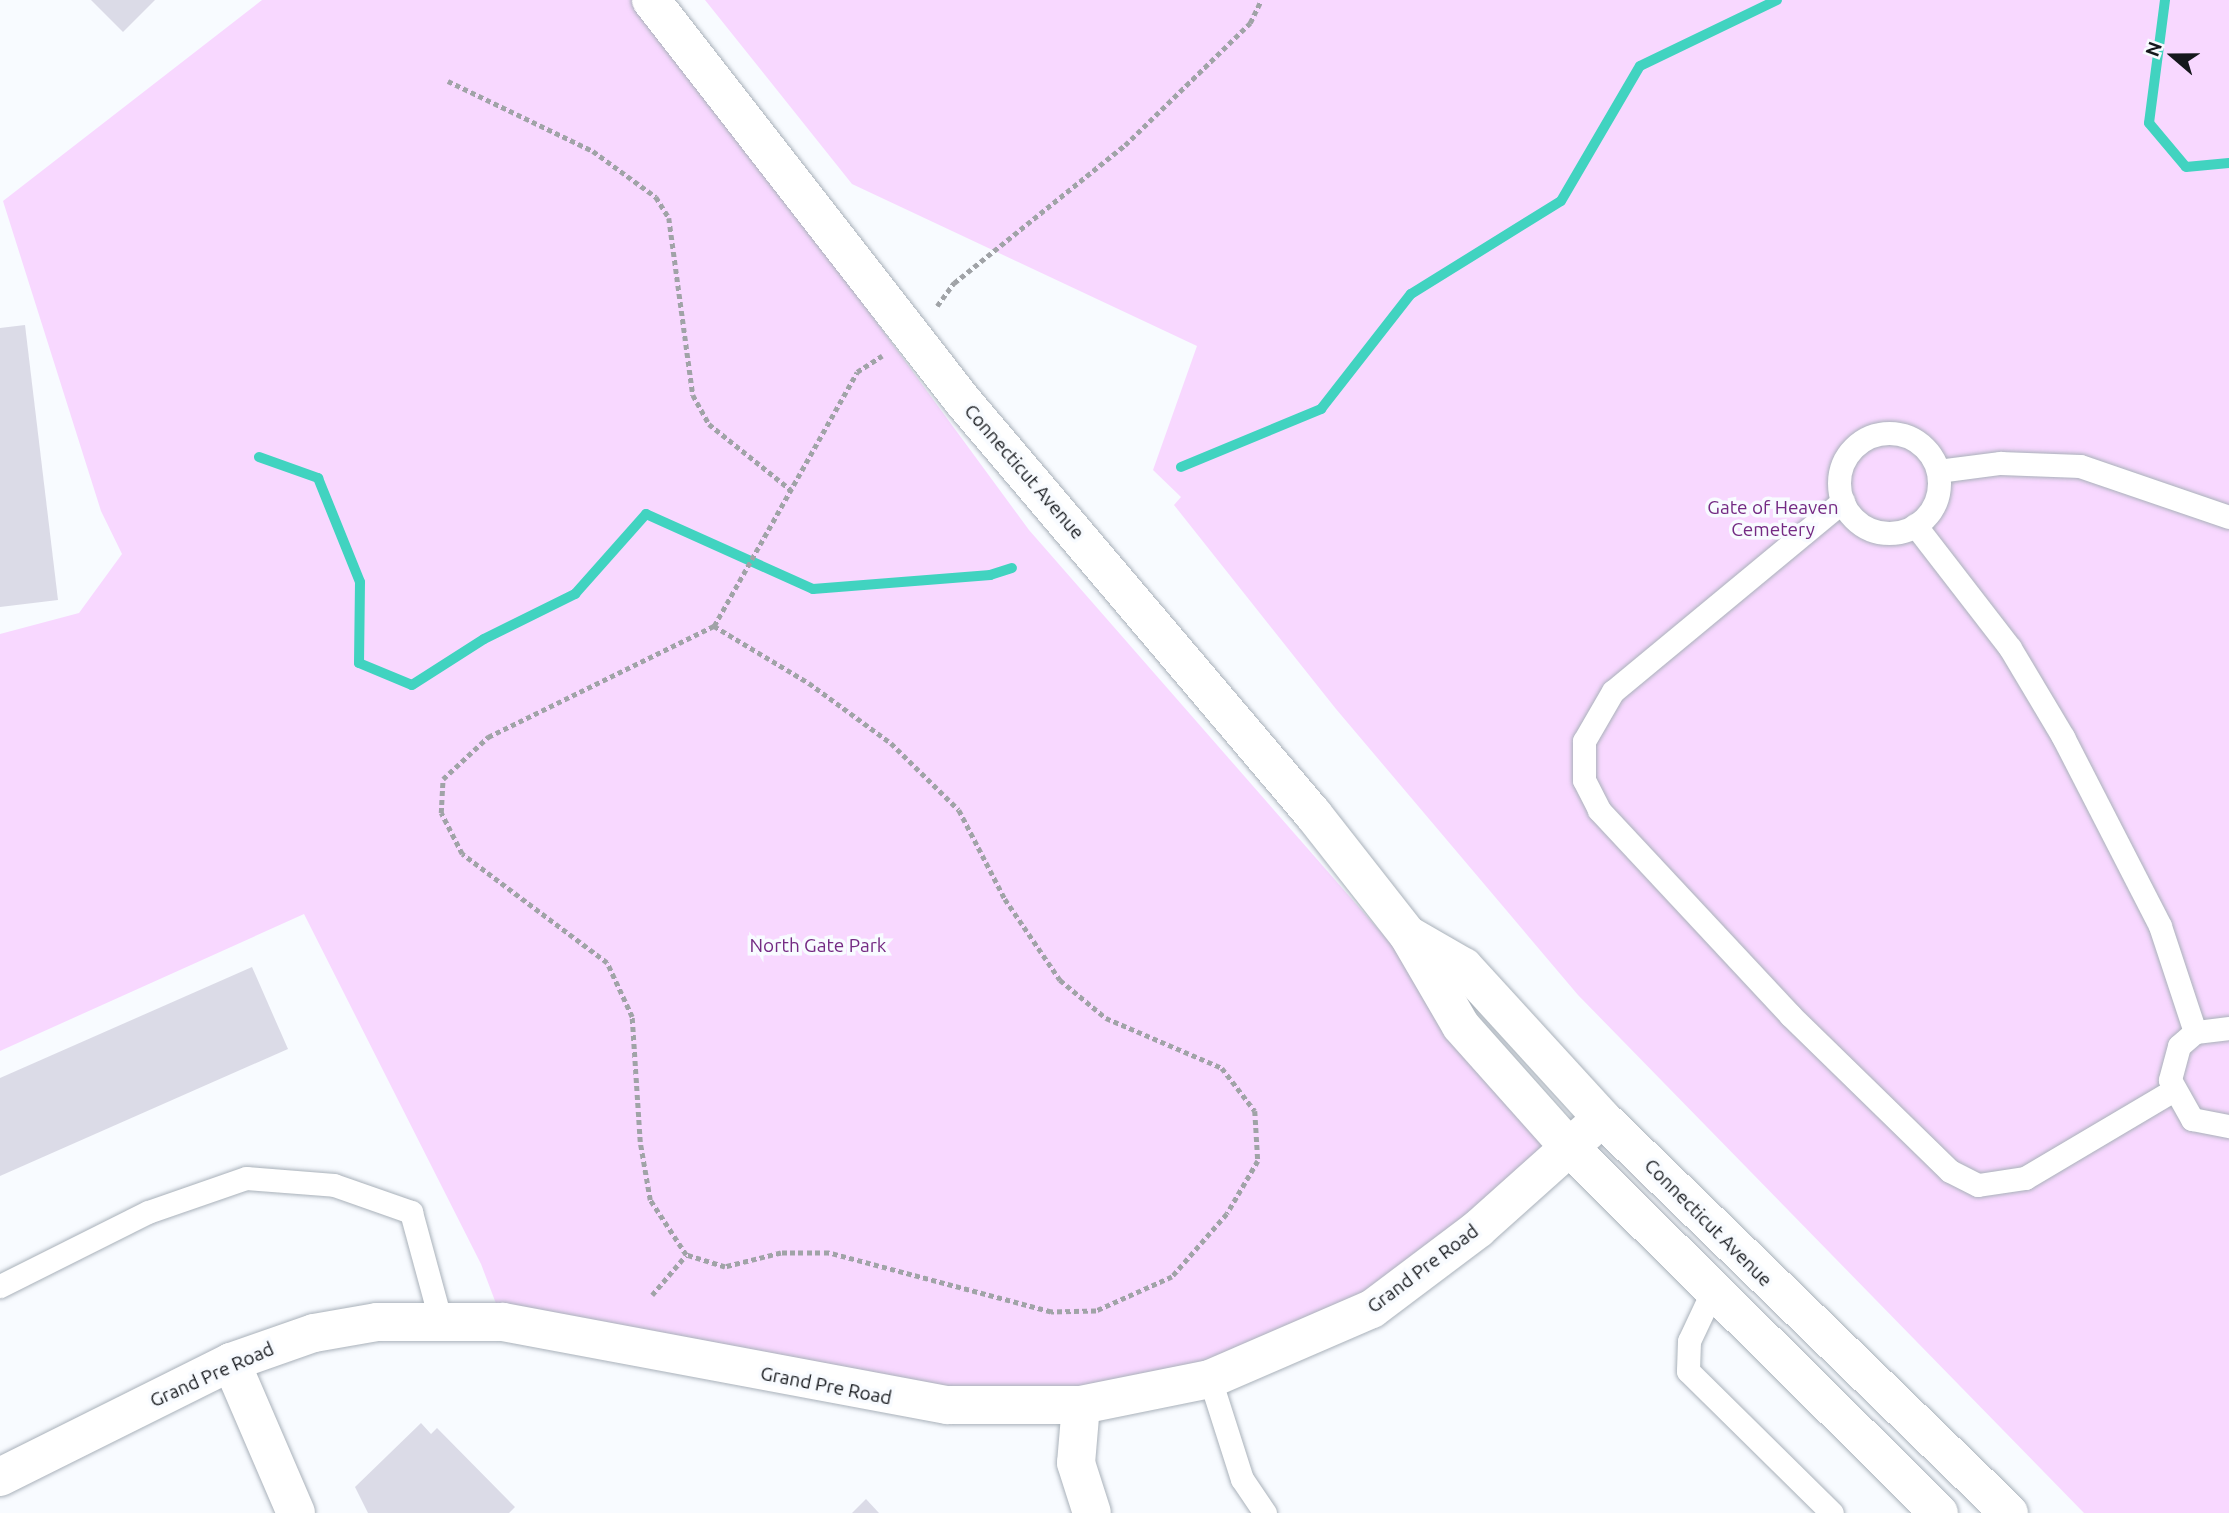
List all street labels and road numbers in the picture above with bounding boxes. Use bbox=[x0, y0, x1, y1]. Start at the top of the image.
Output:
street label: Connecticut Avenue bbox=[959, 400, 1089, 544]
street label: Connecticut Avenue bbox=[1639, 1154, 1777, 1292]
street label: Grand Pre Road bbox=[1363, 1220, 1483, 1318]
street label: Grand Pre Road bbox=[147, 1338, 277, 1412]
street label: Grand Pre Road bbox=[759, 1362, 893, 1410]

